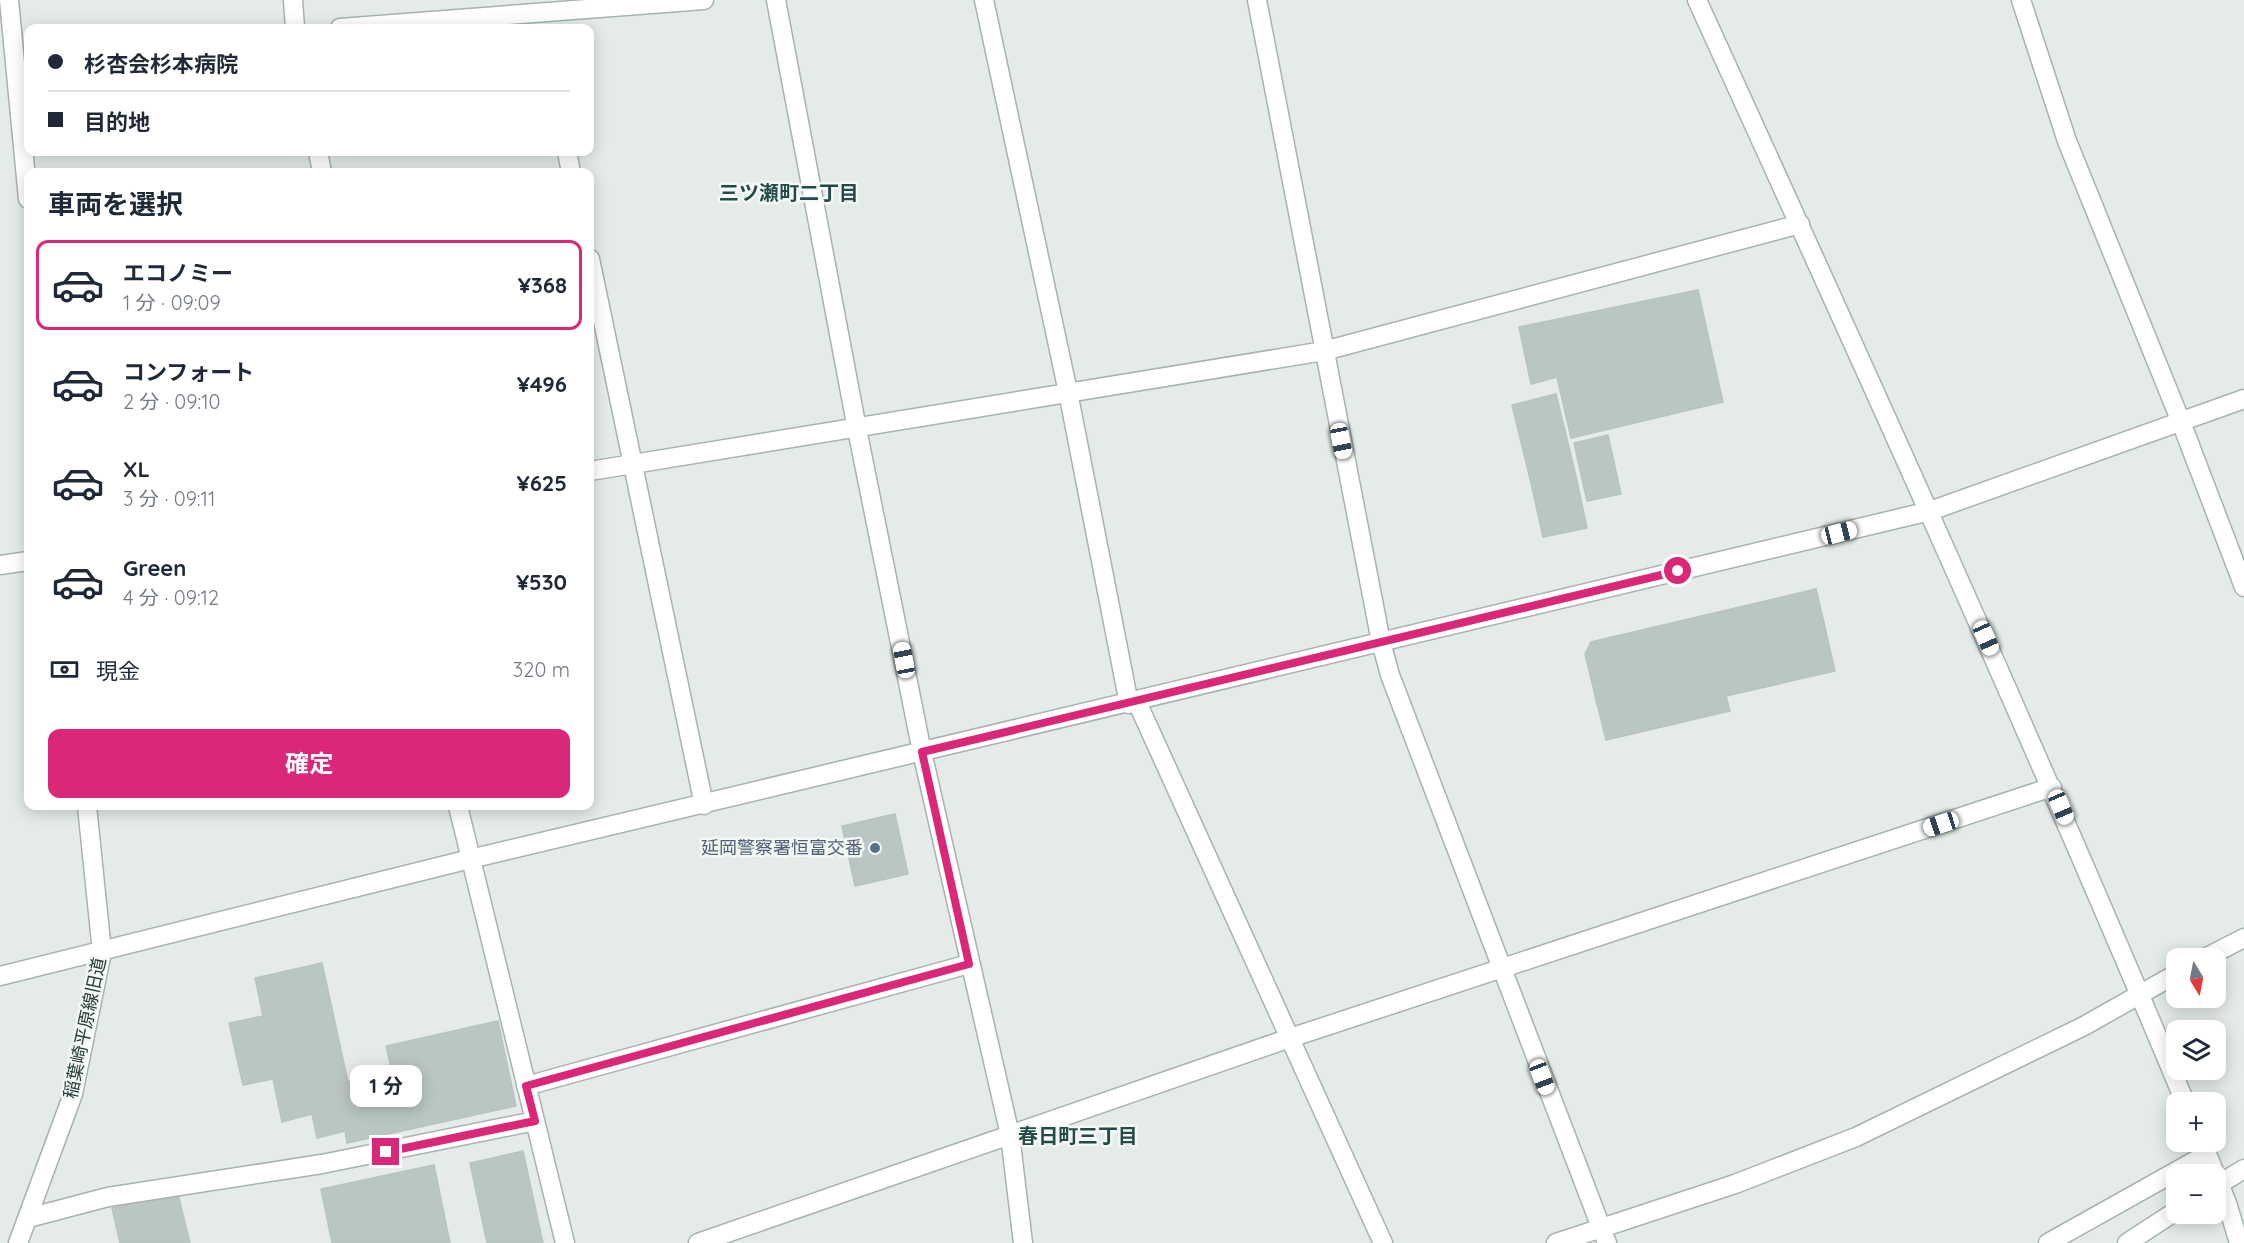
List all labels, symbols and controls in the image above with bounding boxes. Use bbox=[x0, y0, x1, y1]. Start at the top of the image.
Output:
text: 杉杏会杉本病院 bbox=[84, 50, 238, 78]
text: 目的地 bbox=[84, 108, 150, 136]
district label: 三ツ瀬町二丁目 bbox=[719, 180, 859, 205]
text: 車両を選択 bbox=[48, 187, 183, 221]
icon: car bbox=[51, 258, 105, 312]
text: エコノミー bbox=[123, 259, 233, 287]
text: ¥368 bbox=[518, 271, 567, 299]
text: 1 分 · 09:09 bbox=[123, 290, 221, 315]
icon: car bbox=[51, 357, 105, 411]
text: コンフォート bbox=[123, 358, 254, 386]
text: ¥496 bbox=[517, 370, 567, 398]
text: 2 分 · 09:10 bbox=[123, 389, 220, 414]
car bbox=[1329, 422, 1353, 460]
text: XL bbox=[123, 455, 150, 483]
icon: car bbox=[51, 456, 105, 510]
text: ¥625 bbox=[517, 469, 567, 497]
text: 3 分 · 09:11 bbox=[123, 486, 215, 511]
car bbox=[1819, 520, 1859, 546]
text: Green bbox=[123, 554, 186, 582]
icon: car bbox=[51, 555, 105, 609]
route start bbox=[1664, 557, 1691, 584]
text: ¥530 bbox=[516, 568, 567, 596]
text: 4 分 · 09:12 bbox=[123, 585, 219, 610]
car bbox=[1970, 618, 2002, 658]
car bbox=[892, 641, 916, 679]
icon: cash bbox=[48, 653, 81, 686]
text: 現金 bbox=[96, 657, 140, 685]
text: 320 m bbox=[513, 657, 570, 682]
button: 確定 bbox=[48, 729, 570, 798]
car bbox=[2046, 787, 2076, 827]
car bbox=[1921, 810, 1961, 838]
place label: 延岡警察署恒富交番 bbox=[701, 836, 863, 859]
marker: 延岡警察署恒富交番 bbox=[868, 841, 882, 855]
north arrow bbox=[2166, 948, 2226, 1008]
map controls bbox=[2166, 948, 2226, 1224]
street label: 稲葉崎平原線旧道 bbox=[58, 955, 111, 1101]
button: layers bbox=[2166, 1020, 2226, 1080]
car bbox=[1527, 1057, 1557, 1097]
callout: 1 分 bbox=[350, 1065, 422, 1107]
text: 1 分 bbox=[369, 1073, 403, 1098]
button: + bbox=[2166, 1092, 2226, 1152]
district label: 春日町三丁目 bbox=[1018, 1123, 1138, 1148]
route end bbox=[372, 1138, 399, 1165]
button: − bbox=[2166, 1164, 2226, 1224]

